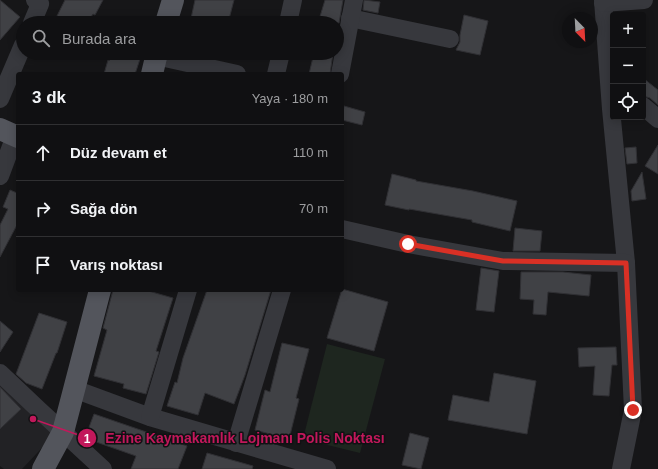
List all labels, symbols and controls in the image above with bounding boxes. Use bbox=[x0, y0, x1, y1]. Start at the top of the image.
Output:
north arrow bbox=[562, 12, 598, 48]
map controls bbox=[610, 12, 646, 120]
button: + bbox=[610, 12, 646, 48]
search box bbox=[16, 16, 344, 60]
icon: search bbox=[30, 27, 52, 49]
text: Burada ara bbox=[62, 30, 136, 47]
button: − bbox=[610, 48, 646, 84]
button: locate bbox=[610, 84, 646, 120]
text: 3 dk bbox=[32, 88, 66, 107]
text: Yaya · 180 m bbox=[252, 91, 328, 106]
icon: ahead bbox=[32, 142, 54, 164]
text: Düz devam et bbox=[70, 144, 167, 161]
text: 110 m bbox=[293, 145, 328, 160]
icon: right bbox=[32, 198, 54, 220]
text: Sağa dön bbox=[70, 200, 138, 217]
text: 70 m bbox=[299, 201, 328, 216]
route start bbox=[399, 235, 417, 253]
icon: arrive bbox=[32, 254, 54, 276]
text: Varış noktası bbox=[70, 256, 163, 273]
route end bbox=[624, 401, 642, 419]
callout: Ezine Kaymakamlık Lojmanı Polis Noktası bbox=[77, 425, 393, 451]
text: Ezine Kaymakamlık Lojmanı Polis Noktası bbox=[105, 430, 385, 446]
text: 1 bbox=[84, 432, 91, 446]

